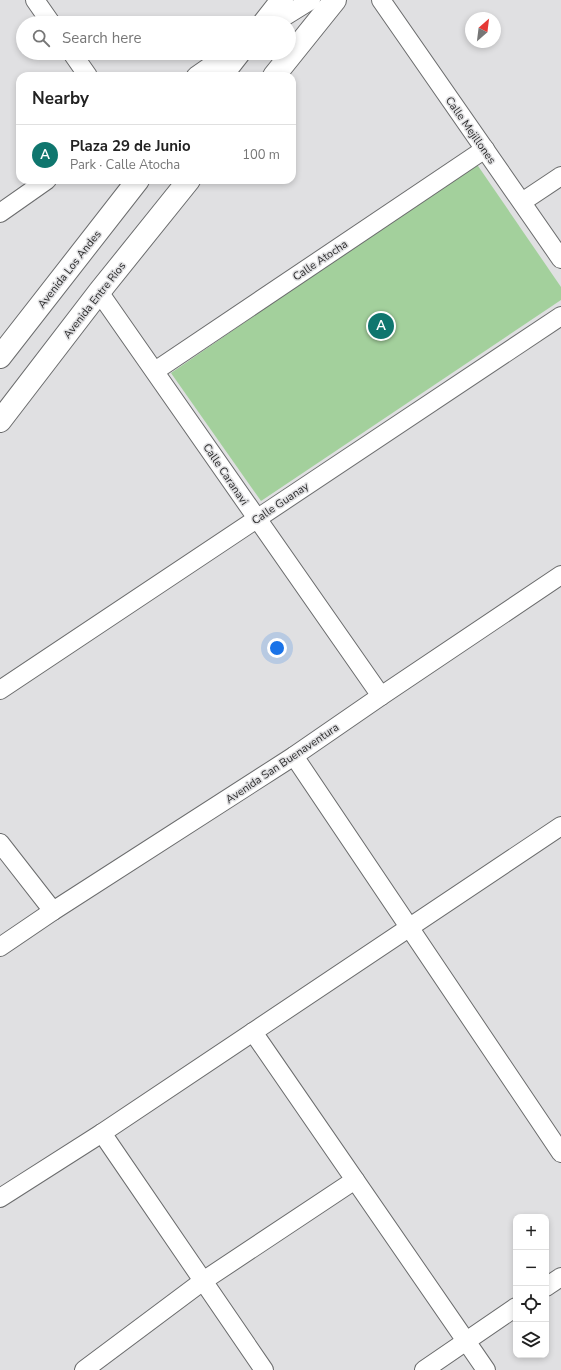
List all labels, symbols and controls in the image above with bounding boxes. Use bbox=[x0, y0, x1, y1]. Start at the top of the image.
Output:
north arrow bbox=[465, 12, 501, 48]
search box bbox=[16, 16, 296, 60]
icon: search bbox=[30, 27, 52, 49]
text: Search here bbox=[62, 28, 142, 48]
text: Nearby bbox=[32, 87, 89, 110]
street label: Calle Mejillones bbox=[442, 94, 499, 167]
text: Plaza 29 de Junio bbox=[70, 136, 191, 156]
text: A bbox=[40, 146, 50, 164]
text: 100 m bbox=[242, 146, 280, 164]
text: Park · Calle Atocha bbox=[70, 156, 180, 174]
street label: Avenida Los Andes bbox=[34, 227, 105, 311]
street label: Calle Atocha bbox=[290, 236, 351, 284]
street label: Avenida Entre Rios bbox=[60, 259, 129, 342]
pin: A bbox=[368, 311, 394, 341]
street label: Calle Caranavi bbox=[199, 441, 252, 508]
street label: Calle Guanay bbox=[249, 479, 312, 528]
your location bbox=[267, 638, 287, 658]
street label: Avenida San Buenaventura bbox=[223, 720, 342, 807]
map controls bbox=[513, 1214, 549, 1358]
button: + bbox=[513, 1214, 549, 1250]
button: − bbox=[513, 1250, 549, 1286]
button: locate bbox=[513, 1286, 549, 1322]
button: layers bbox=[513, 1322, 549, 1358]

